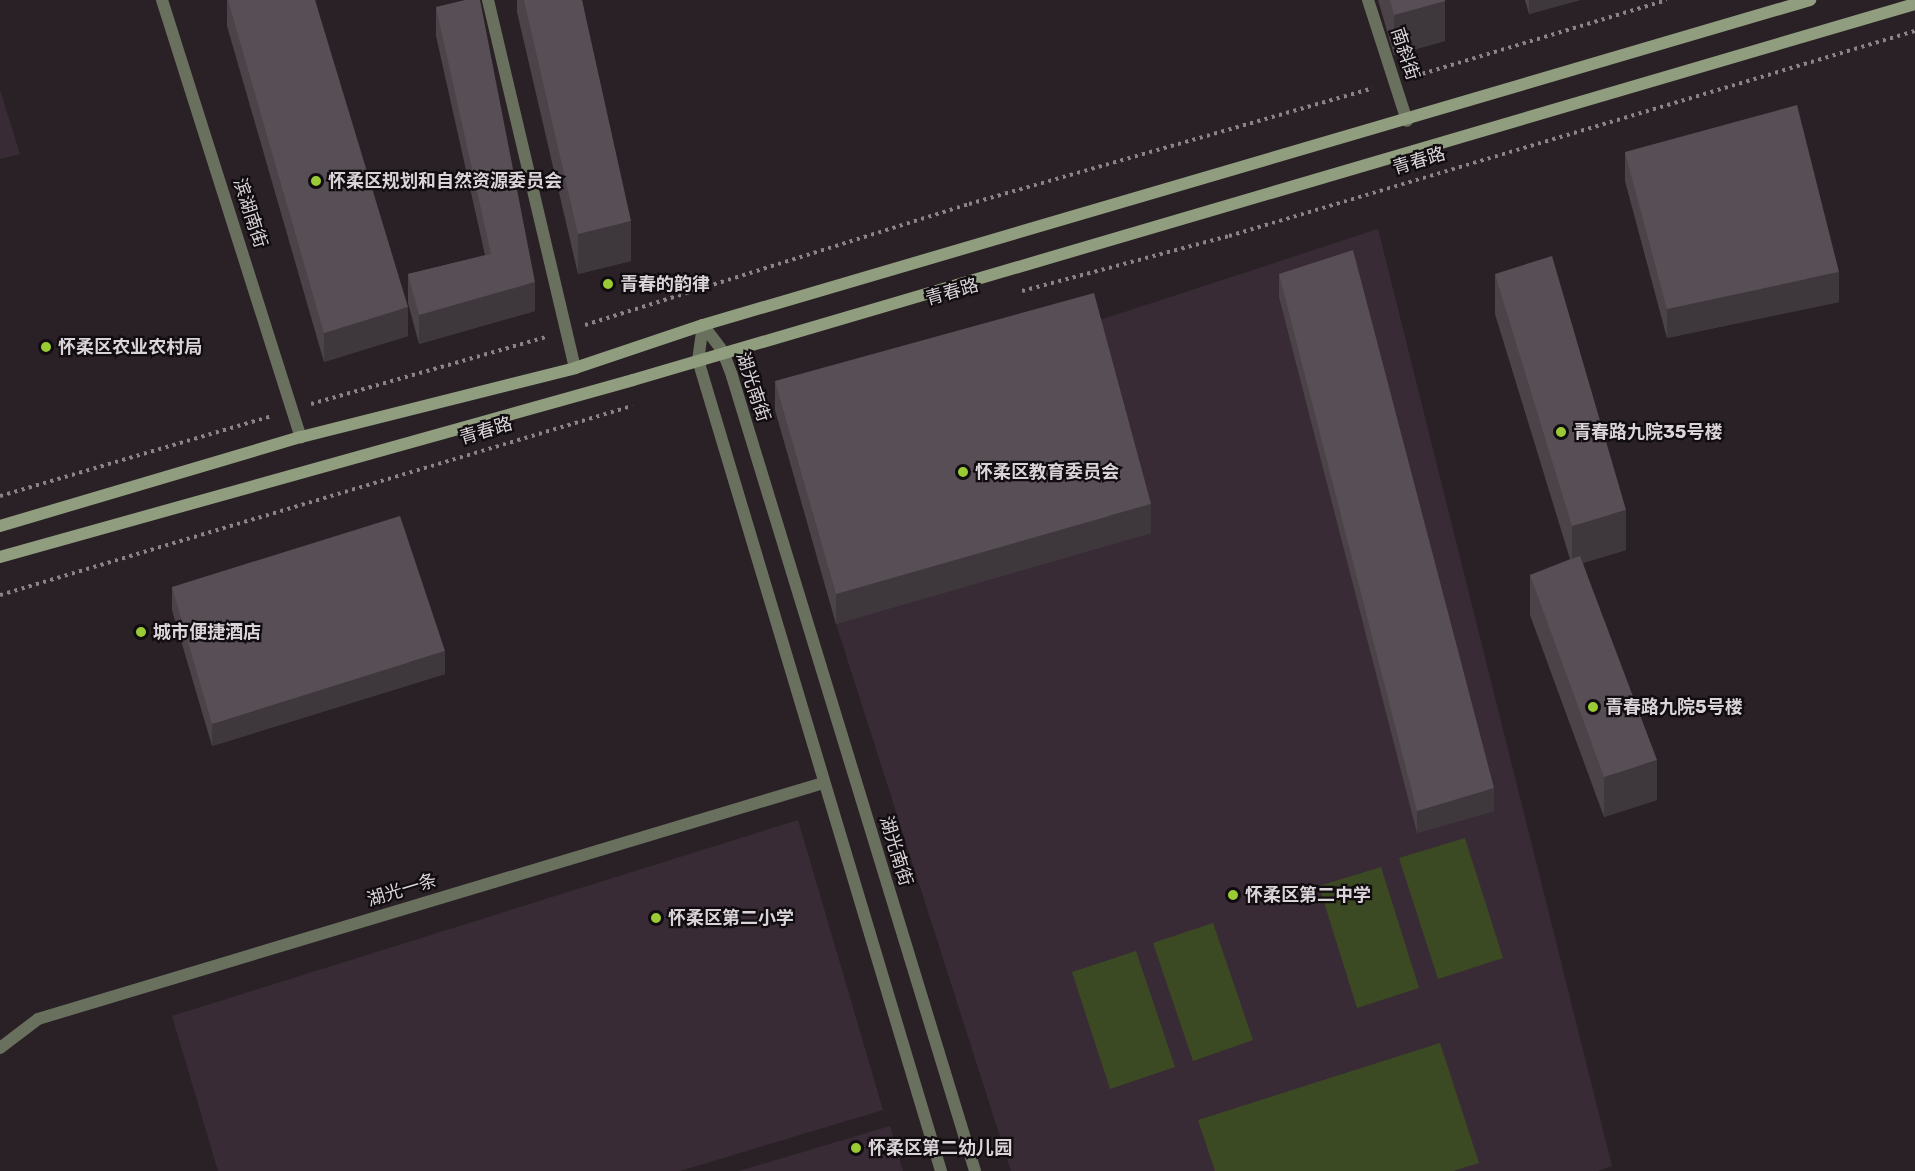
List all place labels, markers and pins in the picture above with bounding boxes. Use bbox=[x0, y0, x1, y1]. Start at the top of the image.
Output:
place label: 怀柔区规划和自然资源委员会 bbox=[328, 170, 562, 192]
marker: 怀柔区规划和自然资源委员会 bbox=[309, 174, 323, 188]
place label: 青春的韵律 bbox=[620, 273, 710, 295]
marker: 青春的韵律 bbox=[601, 277, 615, 291]
place label: 怀柔区农业农村局 bbox=[58, 336, 202, 358]
marker: 怀柔区农业农村局 bbox=[39, 340, 53, 354]
place label: 青春路九院35号楼 bbox=[1573, 421, 1722, 443]
marker: 青春路九院35号楼 bbox=[1554, 425, 1568, 439]
place label: 怀柔区教育委员会 bbox=[975, 461, 1119, 483]
marker: 怀柔区教育委员会 bbox=[956, 465, 970, 479]
place label: 城市便捷酒店 bbox=[153, 621, 261, 643]
marker: 城市便捷酒店 bbox=[134, 625, 148, 639]
place label: 青春路九院5号楼 bbox=[1605, 696, 1743, 718]
marker: 青春路九院5号楼 bbox=[1586, 700, 1600, 714]
place label: 怀柔区第二中学 bbox=[1245, 884, 1371, 906]
marker: 怀柔区第二中学 bbox=[1226, 888, 1240, 902]
place label: 怀柔区第二小学 bbox=[668, 907, 794, 929]
marker: 怀柔区第二小学 bbox=[649, 911, 663, 925]
place label: 怀柔区第二幼儿园 bbox=[868, 1137, 1012, 1159]
marker: 怀柔区第二幼儿园 bbox=[849, 1141, 863, 1155]

